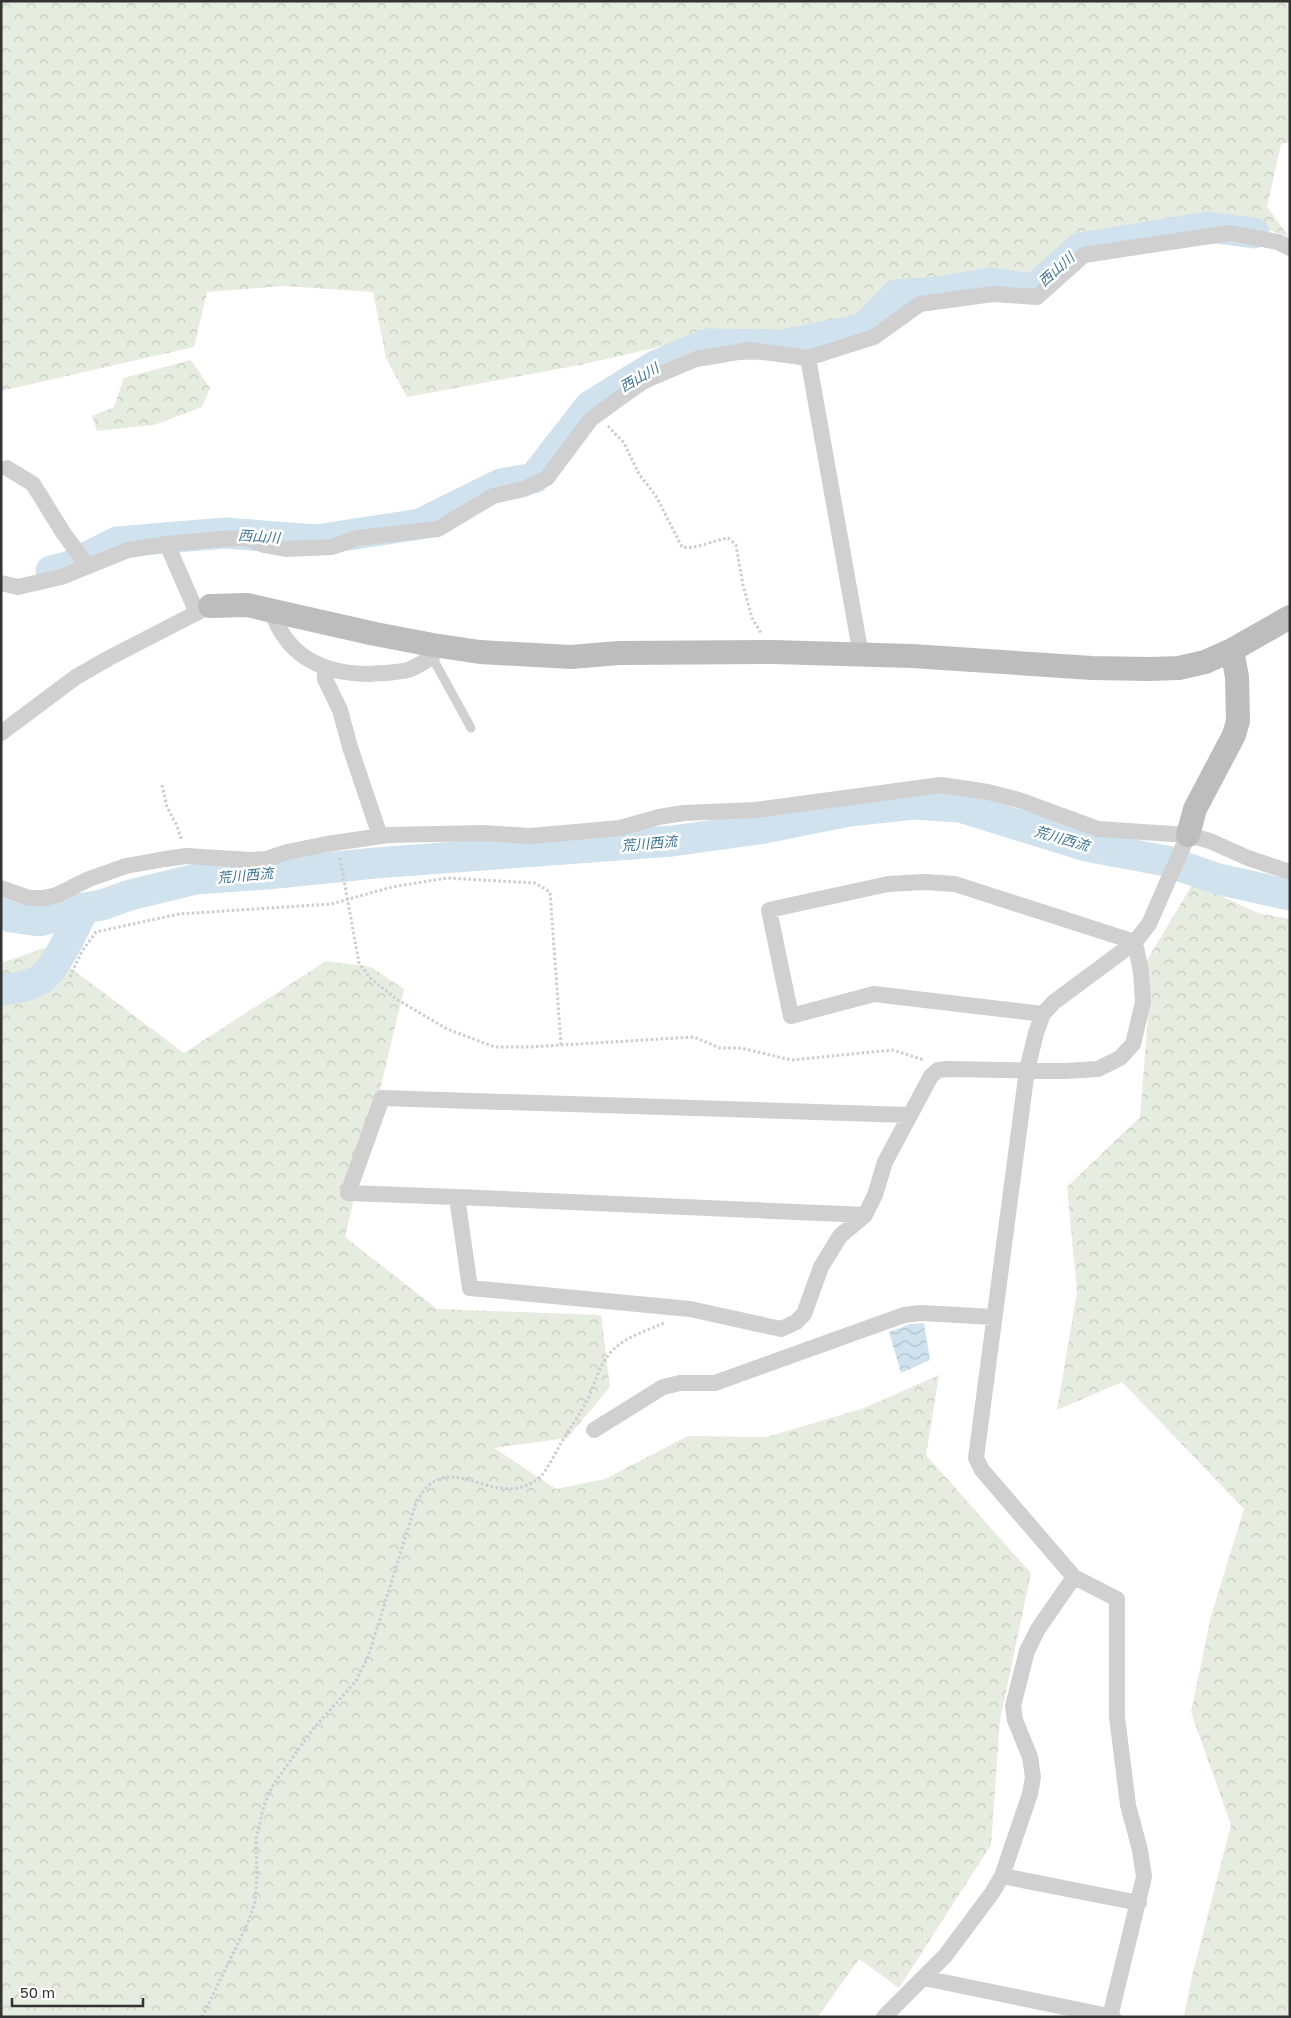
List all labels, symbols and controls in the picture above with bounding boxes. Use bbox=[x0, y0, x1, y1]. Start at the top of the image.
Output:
water label: 西山川 bbox=[1035, 247, 1079, 289]
water label: 西山川 bbox=[617, 358, 663, 395]
water label: 西山川 bbox=[237, 526, 283, 546]
water label: 荒川西流 bbox=[1033, 822, 1093, 854]
water label: 荒川西流 bbox=[620, 832, 680, 854]
water label: 荒川西流 bbox=[216, 864, 276, 886]
scale bar bbox=[12, 1976, 144, 2008]
text: 50 m bbox=[20, 1983, 55, 2001]

